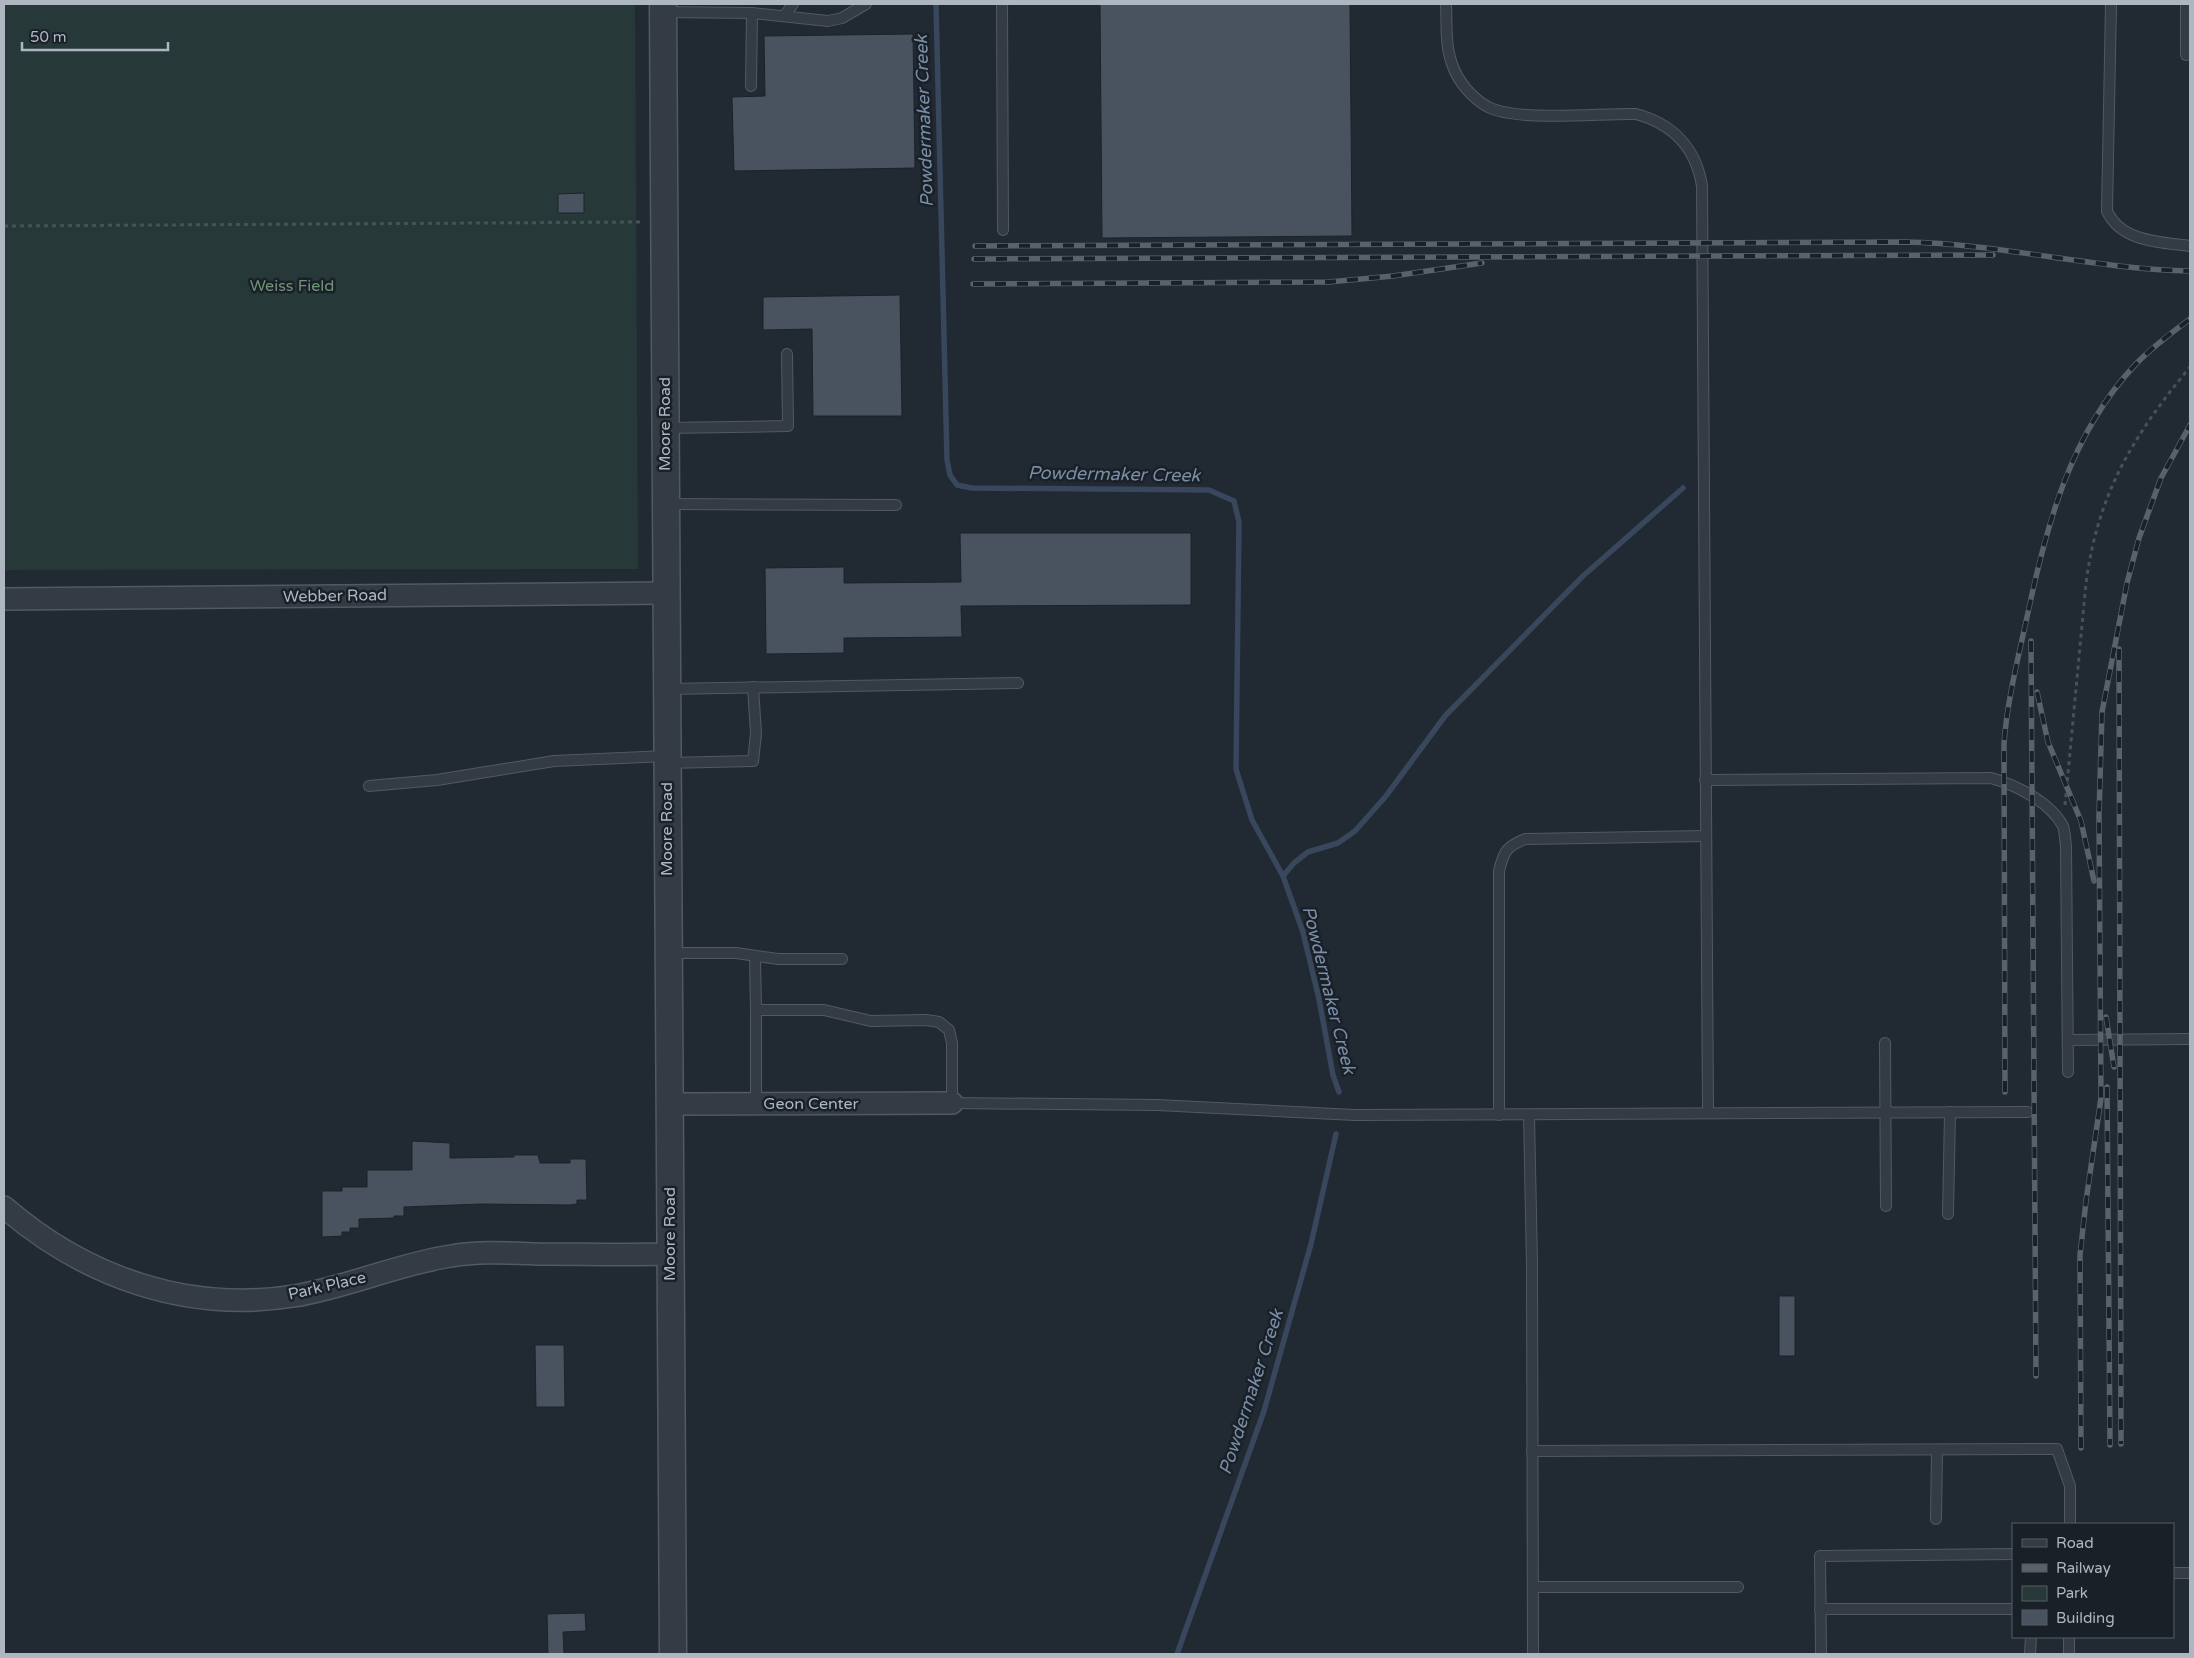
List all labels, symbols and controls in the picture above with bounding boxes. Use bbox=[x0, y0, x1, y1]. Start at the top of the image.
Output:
scale bar bbox=[22, 20, 169, 52]
text: 50 m bbox=[30, 28, 67, 46]
water label: Powdermaker Creek bbox=[910, 33, 938, 208]
park label: Weiss Field bbox=[250, 276, 334, 296]
street label: Moore Road bbox=[655, 377, 675, 471]
water label: Powdermaker Creek bbox=[1028, 461, 1202, 487]
street label: Webber Road bbox=[283, 585, 387, 607]
street label: Moore Road bbox=[657, 782, 677, 876]
water label: Powdermaker Creek bbox=[1297, 904, 1361, 1077]
street label: Geon Center bbox=[763, 1094, 860, 1114]
street label: Moore Road bbox=[660, 1187, 680, 1281]
street label: Park Place bbox=[286, 1267, 368, 1305]
water label: Powdermaker Creek bbox=[1214, 1305, 1288, 1477]
legend bbox=[2012, 1523, 2174, 1638]
text: Road bbox=[2056, 1534, 2094, 1552]
text: Railway bbox=[2056, 1559, 2111, 1577]
text: Park bbox=[2056, 1584, 2088, 1602]
text: Building bbox=[2056, 1609, 2115, 1627]

